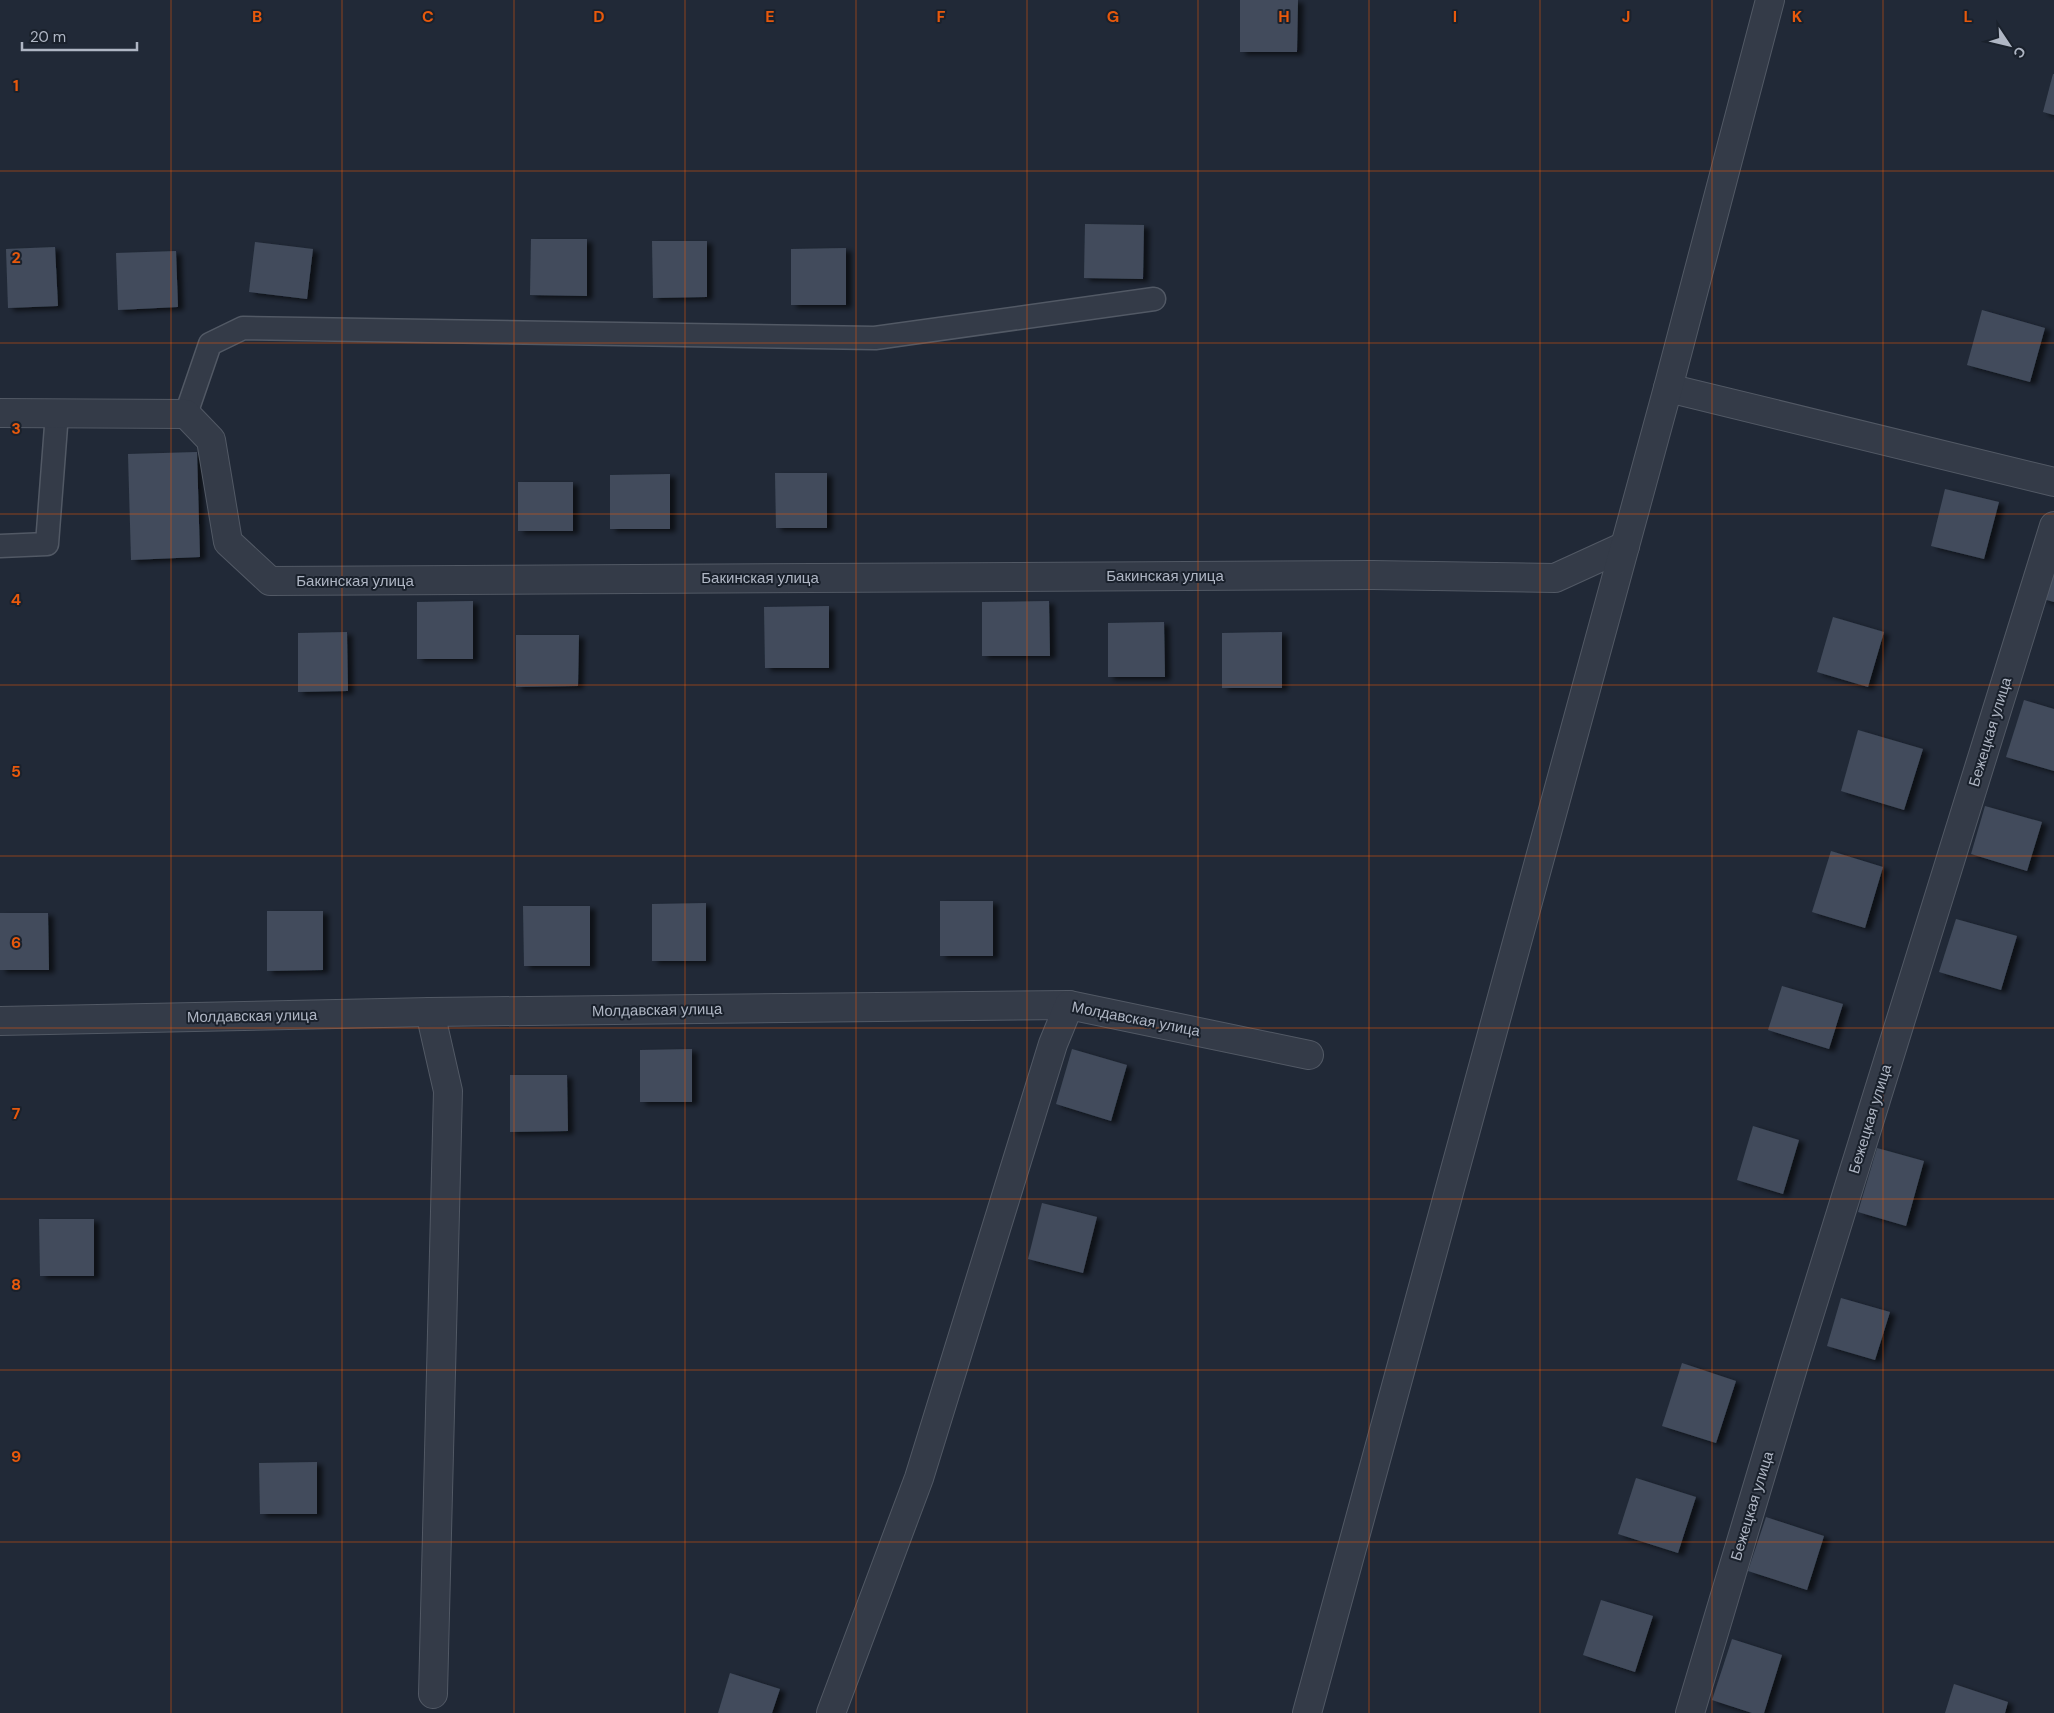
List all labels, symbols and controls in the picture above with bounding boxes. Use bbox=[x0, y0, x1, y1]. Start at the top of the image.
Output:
text: B bbox=[252, 6, 262, 27]
text: C bbox=[422, 6, 434, 27]
text: D bbox=[593, 6, 605, 27]
text: E bbox=[765, 6, 775, 27]
text: F bbox=[937, 6, 946, 27]
text: G bbox=[1107, 6, 1119, 27]
text: H bbox=[1278, 6, 1290, 27]
text: I bbox=[1453, 6, 1457, 27]
text: J bbox=[1622, 6, 1630, 27]
text: K bbox=[1792, 6, 1803, 27]
text: L bbox=[1964, 6, 1973, 27]
scale bar bbox=[22, 20, 138, 52]
north arrow bbox=[1984, 20, 2034, 70]
text: 20 m bbox=[30, 27, 66, 47]
text: С bbox=[2009, 43, 2030, 62]
text: 1 bbox=[13, 75, 19, 96]
text: 2 bbox=[11, 247, 21, 268]
text: 3 bbox=[11, 418, 21, 439]
street label: Бакинская улица bbox=[1106, 566, 1224, 586]
street label: Бакинская улица bbox=[701, 568, 819, 588]
street label: Бакинская улица bbox=[296, 571, 414, 591]
text: 4 bbox=[11, 589, 21, 610]
street label: Бежецкая улица bbox=[1964, 674, 2016, 789]
text: 5 bbox=[11, 761, 21, 782]
text: 6 bbox=[11, 932, 21, 953]
street label: Молдавская улица bbox=[1070, 997, 1203, 1041]
street label: Молдавская улица bbox=[592, 999, 723, 1021]
street label: Молдавская улица bbox=[187, 1005, 318, 1027]
street label: Бежецкая улица bbox=[1844, 1061, 1896, 1176]
text: 7 bbox=[12, 1103, 21, 1124]
text: 8 bbox=[11, 1274, 21, 1295]
text: 9 bbox=[11, 1446, 21, 1467]
street label: Бежецкая улица bbox=[1726, 1448, 1778, 1563]

